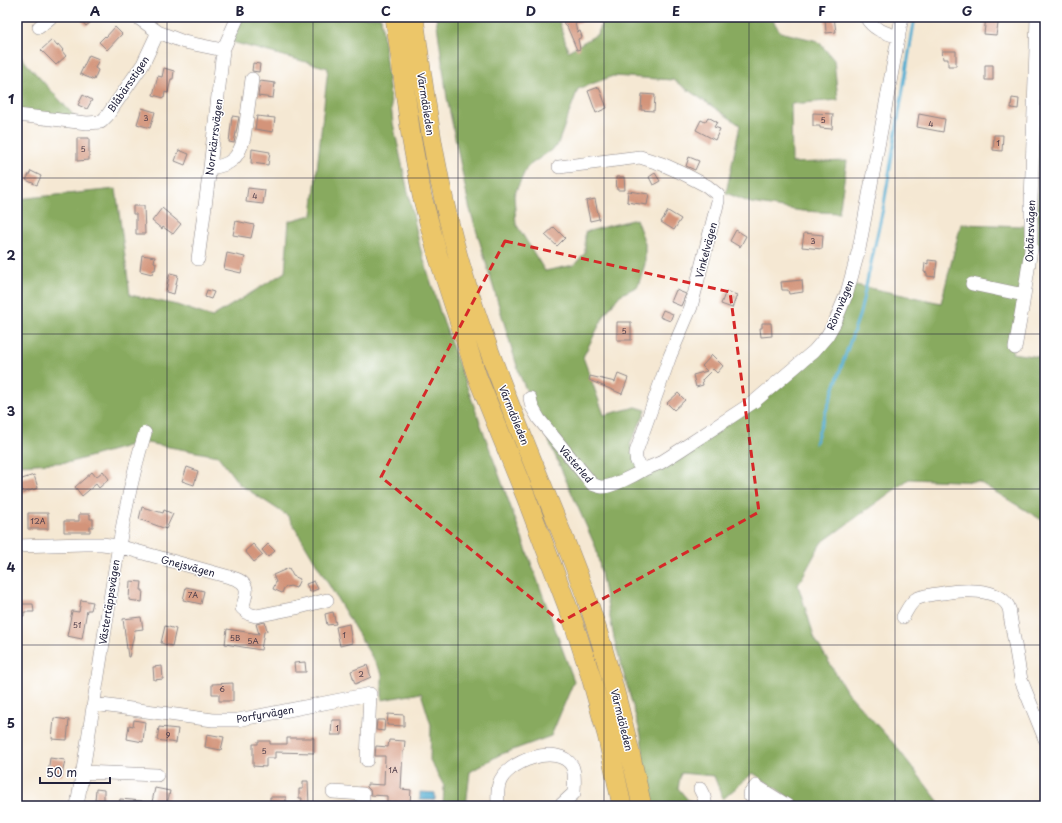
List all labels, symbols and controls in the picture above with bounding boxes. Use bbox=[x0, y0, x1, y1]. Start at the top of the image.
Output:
text: A bbox=[90, 1, 100, 20]
text: B bbox=[236, 1, 245, 20]
text: C bbox=[381, 1, 391, 20]
text: D bbox=[526, 1, 536, 20]
text: E bbox=[672, 1, 680, 20]
text: F bbox=[818, 1, 826, 20]
text: G bbox=[962, 1, 972, 20]
street label: Blåbärsstigen bbox=[103, 52, 152, 115]
street label: Värmdöleden bbox=[414, 71, 439, 136]
text: 1 bbox=[8, 89, 14, 108]
street label: Norrkärrsvägen bbox=[201, 98, 226, 176]
house number: 3 bbox=[143, 112, 149, 124]
house number: 5 bbox=[820, 114, 826, 126]
house number: 4 bbox=[928, 118, 934, 130]
house number: 1 bbox=[996, 137, 1000, 149]
house number: 5 bbox=[80, 143, 86, 155]
house number: 4 bbox=[252, 190, 258, 202]
street label: Oxbärsvägen bbox=[1021, 200, 1038, 262]
street label: Vinkelvägen bbox=[691, 220, 720, 279]
house number: 3 bbox=[810, 235, 816, 247]
text: 2 bbox=[6, 245, 16, 264]
street label: Rönnvägen bbox=[822, 277, 857, 332]
house number: 5 bbox=[621, 325, 627, 337]
street label: Värmdöleden bbox=[496, 383, 533, 447]
text: 3 bbox=[7, 401, 16, 420]
street label: Västerled bbox=[556, 442, 597, 486]
house number: 12A bbox=[30, 515, 46, 527]
street label: Gnejsvägen bbox=[159, 551, 217, 580]
text: 4 bbox=[7, 557, 16, 576]
street label: Västertäppsvägen bbox=[94, 558, 123, 646]
house number: 7A bbox=[188, 589, 198, 601]
house number: 51 bbox=[73, 619, 82, 631]
house number: 1 bbox=[342, 629, 346, 641]
house number: 5B bbox=[230, 632, 240, 644]
house number: 5A bbox=[247, 635, 259, 647]
house number: 2 bbox=[358, 668, 364, 680]
house number: 6 bbox=[219, 683, 225, 695]
street label: Värmdöleden bbox=[608, 687, 637, 752]
street label: Porfyrvägen bbox=[235, 701, 295, 727]
text: 5 bbox=[7, 713, 15, 732]
house number: 1 bbox=[335, 722, 339, 734]
house number: 9 bbox=[166, 729, 171, 741]
house number: 5 bbox=[261, 745, 267, 757]
scale bar bbox=[40, 759, 110, 785]
text: 50 m bbox=[46, 763, 77, 781]
house number: 1A bbox=[388, 764, 398, 776]

